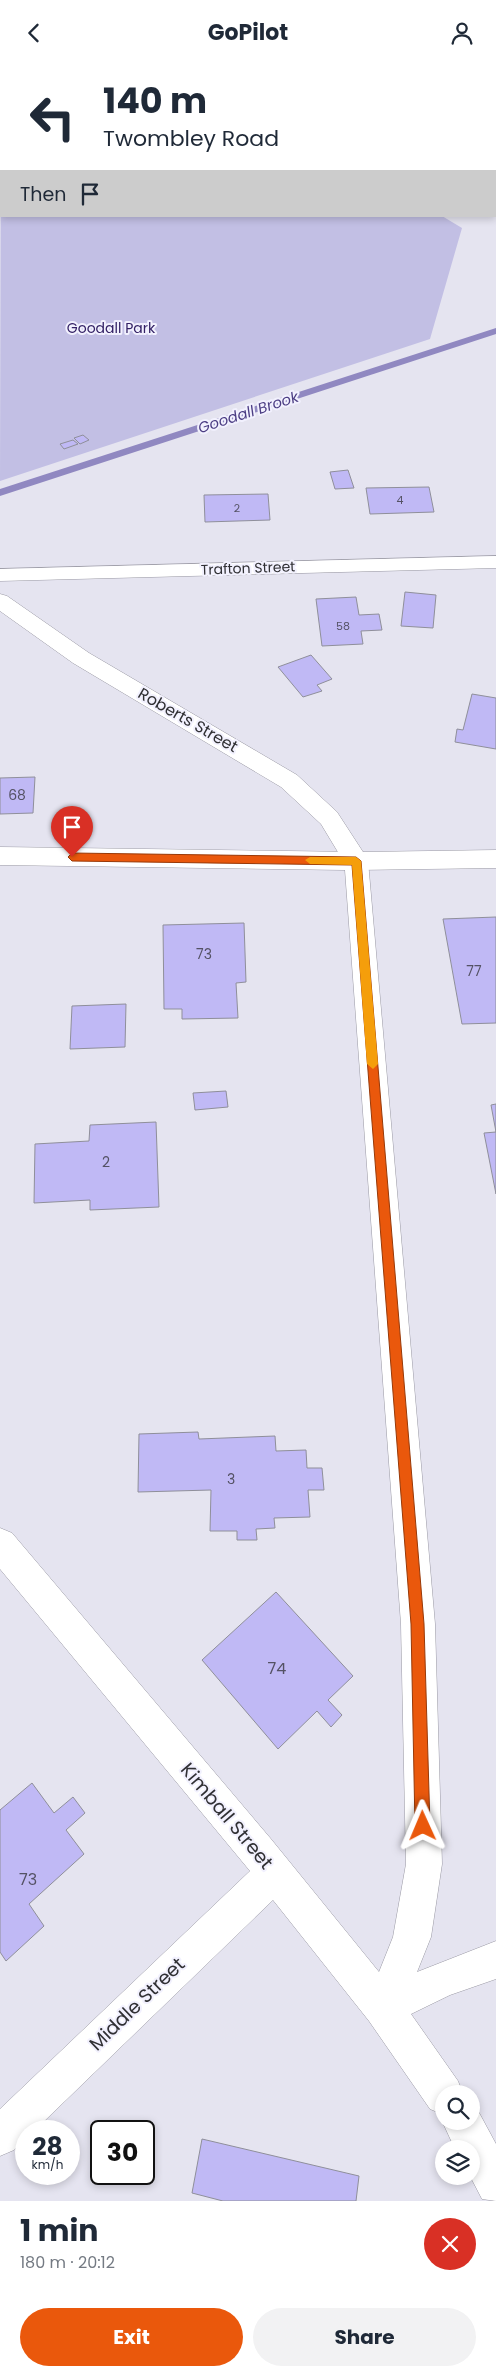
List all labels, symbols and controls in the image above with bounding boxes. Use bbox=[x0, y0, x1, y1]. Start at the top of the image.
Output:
text: GoPilot bbox=[208, 17, 288, 48]
icon: back bbox=[20, 19, 48, 47]
icon: person bbox=[448, 19, 476, 47]
text: 140 m bbox=[103, 76, 207, 125]
icon: left bbox=[20, 85, 85, 150]
text: Twombley Road bbox=[103, 123, 279, 154]
icon: arrive bbox=[76, 180, 104, 208]
text: Then bbox=[20, 181, 66, 208]
park label: Goodall Park bbox=[67, 318, 156, 338]
water label: Goodall Brook bbox=[195, 385, 302, 438]
house number: 4 bbox=[397, 492, 404, 508]
house number: 2 bbox=[234, 500, 240, 516]
street label: Trafton Street bbox=[200, 556, 296, 580]
house number: 58 bbox=[336, 618, 350, 634]
street label: Roberts Street bbox=[134, 682, 242, 758]
house number: 68 bbox=[8, 785, 26, 805]
pin bbox=[51, 806, 93, 857]
icon: arrive bbox=[58, 813, 86, 841]
house number: 73 bbox=[196, 944, 212, 964]
house number: 77 bbox=[466, 961, 482, 981]
house number: 2 bbox=[102, 1152, 110, 1172]
house number: 3 bbox=[227, 1469, 235, 1489]
house number: 74 bbox=[268, 1657, 286, 1680]
street label: Kimball Street bbox=[174, 1757, 280, 1875]
position arrow bbox=[396, 1799, 448, 1851]
house number: 73 bbox=[19, 1868, 37, 1891]
street label: Middle Street bbox=[83, 1951, 191, 2057]
map controls bbox=[435, 2085, 480, 2185]
button: search bbox=[435, 2085, 480, 2130]
speed limit sign: 30 bbox=[90, 2120, 155, 2185]
text: 28 bbox=[32, 2129, 63, 2164]
button: layers bbox=[435, 2140, 480, 2185]
text: km/h bbox=[32, 2156, 63, 2173]
text: 1 min bbox=[20, 2209, 98, 2252]
button: close bbox=[424, 2218, 476, 2270]
text: 180 m · 20:12 bbox=[20, 2251, 115, 2274]
button: Exit bbox=[20, 2308, 243, 2366]
button: Share bbox=[253, 2308, 476, 2366]

